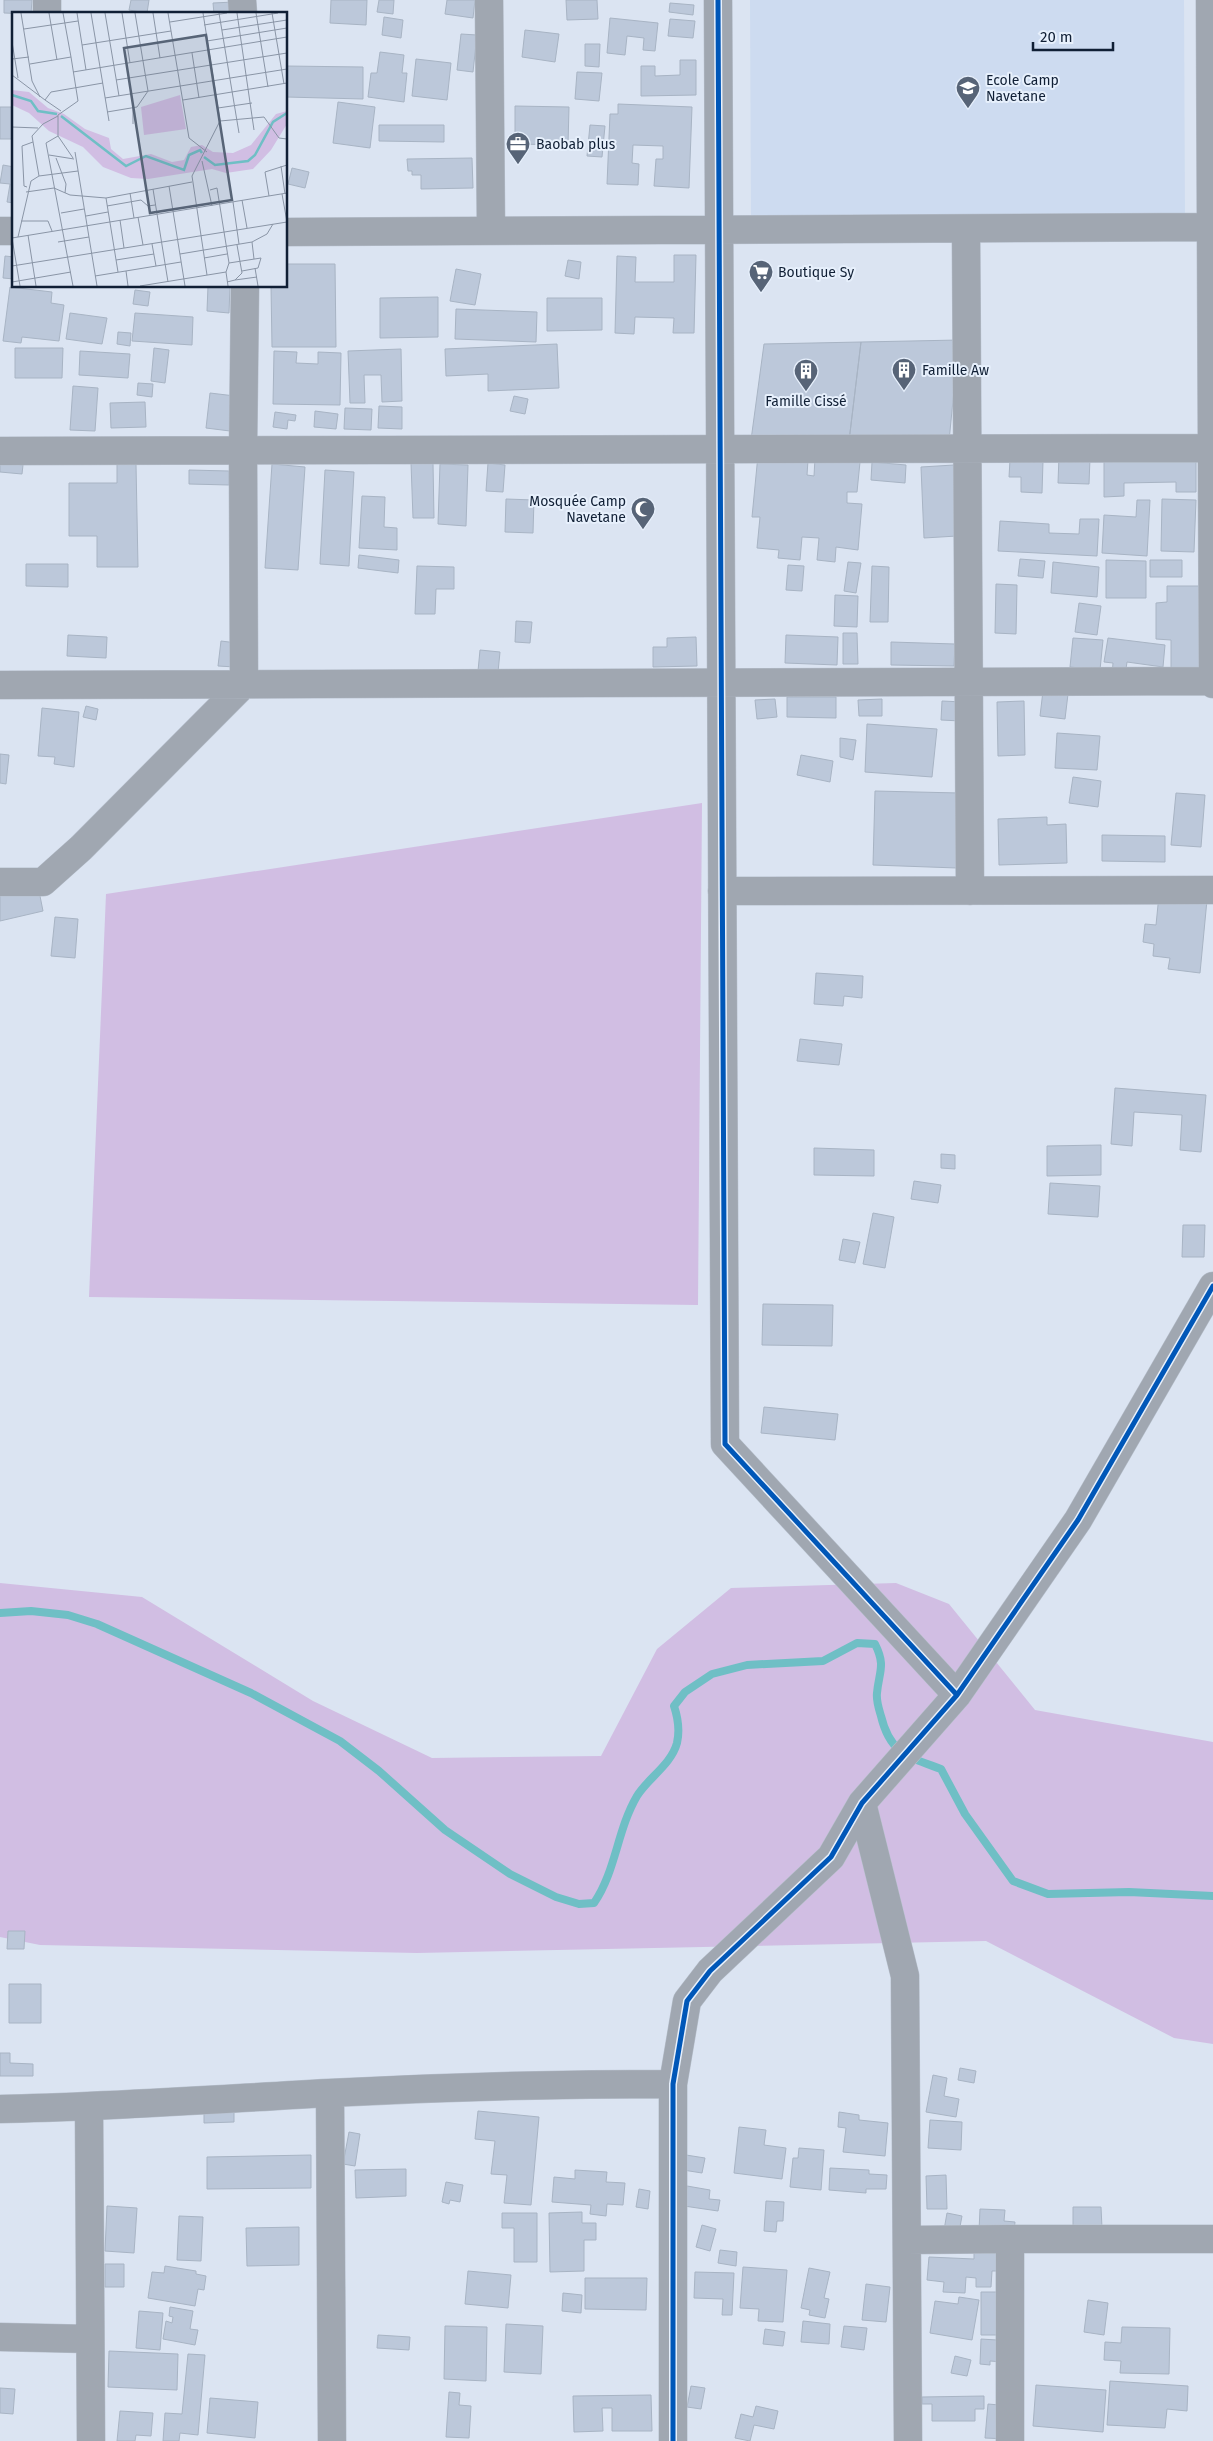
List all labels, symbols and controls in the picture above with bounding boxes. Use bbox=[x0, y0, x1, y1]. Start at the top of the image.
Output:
inset map bbox=[12, 12, 288, 288]
scale bar bbox=[1033, 20, 1113, 52]
text: 20 m bbox=[1040, 28, 1073, 46]
place label: Ecole Camp Navetane bbox=[986, 72, 1059, 105]
school or university icon: Ecole Camp Navetane bbox=[955, 75, 981, 109]
office icon: Baobab plus bbox=[505, 131, 531, 165]
place label: Baobab plus bbox=[536, 136, 616, 153]
supermarket icon: Boutique Sy bbox=[748, 259, 774, 293]
place label: Boutique Sy bbox=[778, 264, 854, 281]
building icon: Famille Aw bbox=[891, 357, 917, 391]
building icon: Famille Cissé bbox=[793, 358, 819, 392]
place label: Famille Aw bbox=[922, 362, 989, 379]
place label: Famille Cissé bbox=[765, 393, 847, 410]
place label: Mosquée Camp Navetane bbox=[529, 493, 626, 526]
mosque icon: Mosquée Camp Navetane bbox=[630, 496, 656, 530]

